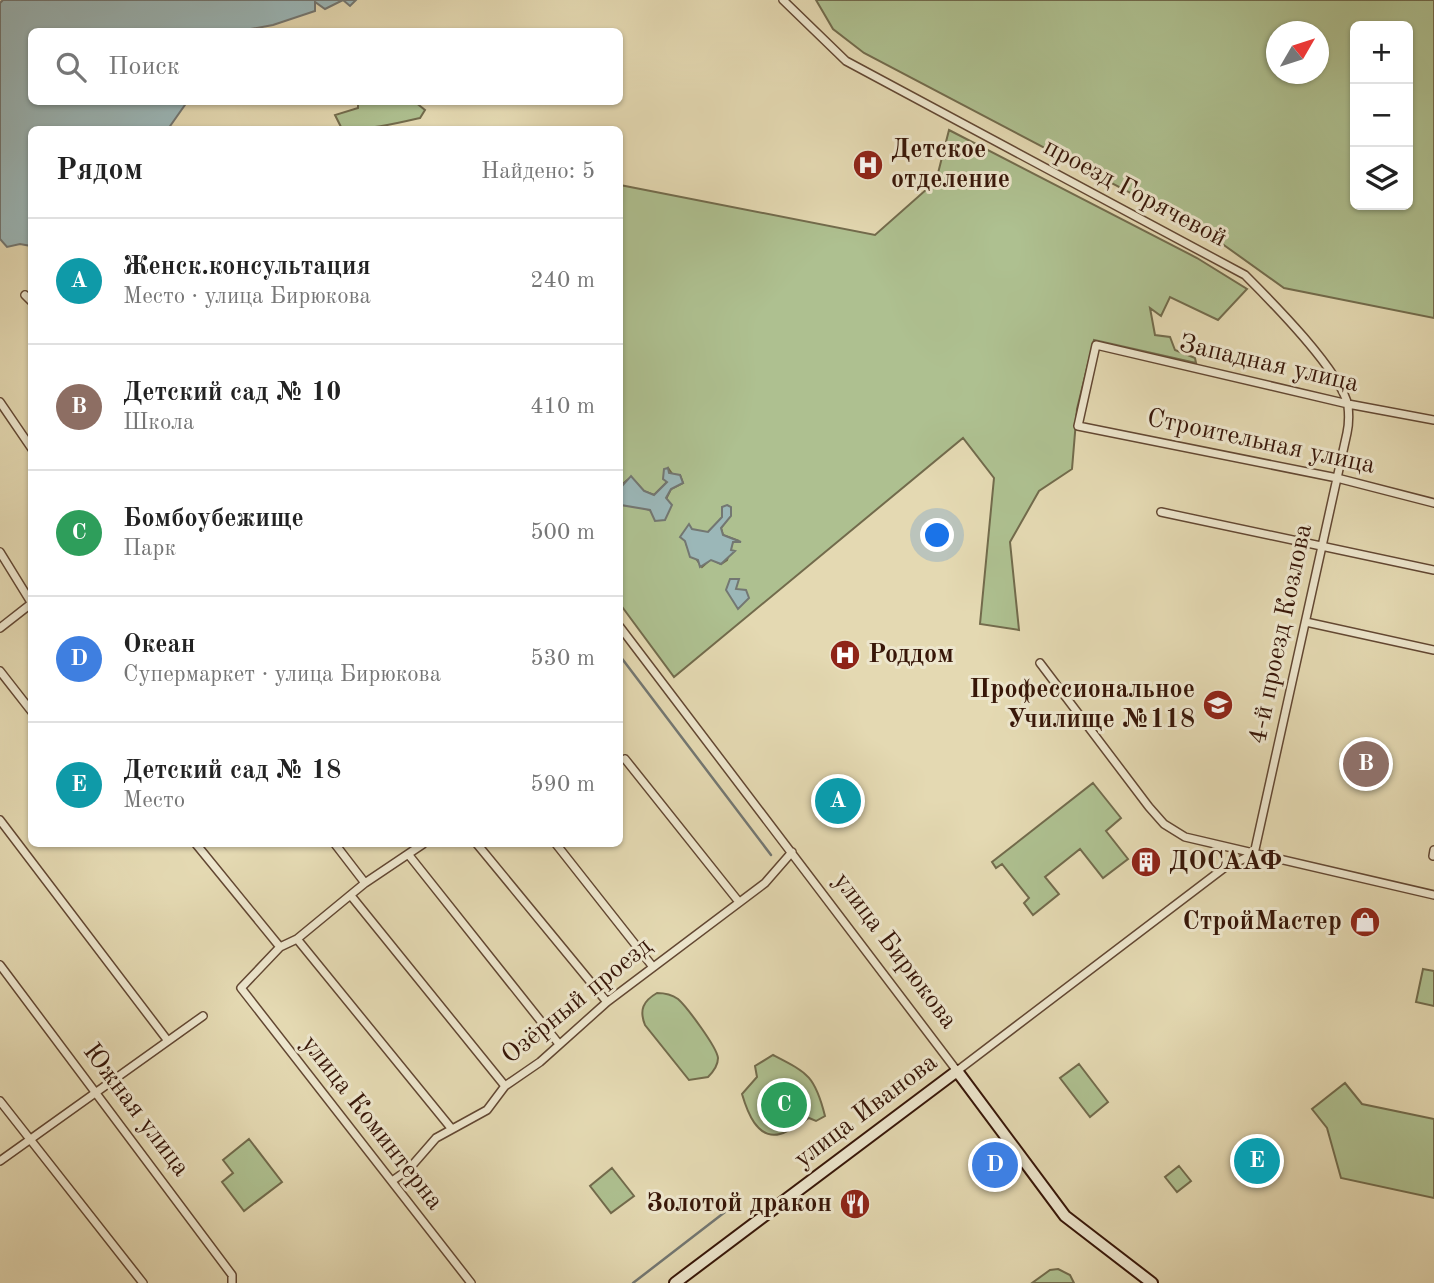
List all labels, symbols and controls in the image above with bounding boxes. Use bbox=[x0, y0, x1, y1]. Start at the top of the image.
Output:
north arrow bbox=[1266, 21, 1329, 84]
map controls bbox=[1350, 21, 1413, 210]
button: + bbox=[1350, 21, 1413, 84]
search box bbox=[28, 28, 623, 105]
icon: search bbox=[52, 48, 90, 86]
text: Поиск bbox=[108, 54, 180, 80]
button: − bbox=[1350, 84, 1413, 147]
street label: проезд Горячевой bbox=[1039, 134, 1231, 252]
place label: Детское отделение bbox=[891, 137, 1010, 193]
button: layers bbox=[1350, 147, 1413, 210]
hospital icon: Детское отделение bbox=[851, 148, 885, 182]
text: Рядом bbox=[56, 156, 143, 186]
text: Найдено: 5 bbox=[481, 160, 595, 183]
text: Женск.консультация bbox=[123, 254, 371, 280]
text: A bbox=[70, 269, 88, 292]
text: 240 m bbox=[530, 269, 595, 292]
text: Место · улица Бирюкова bbox=[123, 285, 371, 308]
street label: Западная улица bbox=[1177, 331, 1361, 397]
text: Детский сад № 10 bbox=[123, 380, 341, 406]
text: B bbox=[71, 395, 87, 418]
text: 410 m bbox=[530, 395, 595, 418]
street label: Строительная улица bbox=[1145, 405, 1378, 479]
text: Школа bbox=[123, 411, 194, 434]
text: Бомбоубежище bbox=[123, 506, 304, 532]
your location bbox=[920, 518, 954, 552]
text: C bbox=[71, 521, 87, 544]
text: 500 m bbox=[530, 521, 595, 544]
street label: 4-й проезд Козлова bbox=[1245, 521, 1317, 746]
text: Парк bbox=[123, 537, 176, 560]
text: Океан bbox=[123, 632, 195, 658]
hospital icon: Роддом bbox=[828, 638, 862, 672]
place label: Роддом bbox=[868, 642, 954, 668]
text: D bbox=[70, 647, 88, 670]
text: 530 m bbox=[530, 647, 595, 670]
text: Супермаркет · улица Бирюкова bbox=[123, 663, 441, 686]
place label: Профессиональное Училище №118 bbox=[969, 677, 1195, 733]
school or university icon: Профессиональное Училище №118 bbox=[1201, 688, 1235, 722]
pin: B bbox=[1343, 738, 1389, 790]
text: Детский сад № 18 bbox=[123, 758, 341, 784]
text: E bbox=[71, 773, 87, 796]
text: 590 m bbox=[530, 773, 595, 796]
pin: A bbox=[815, 775, 861, 827]
text: Место bbox=[123, 789, 185, 812]
building icon: ДОСААФ bbox=[1129, 845, 1163, 879]
place label: ДОСААФ bbox=[1169, 849, 1282, 875]
street label: улица Бирюкова bbox=[828, 868, 962, 1034]
shop icon: СтройМастер bbox=[1348, 905, 1382, 939]
place label: СтройМастер bbox=[1183, 909, 1342, 935]
street label: Озёрный проезд bbox=[497, 933, 657, 1069]
street label: улица Коминтерна bbox=[296, 1031, 448, 1215]
street label: Южная улица bbox=[78, 1039, 194, 1181]
street label: улица Иванова bbox=[790, 1049, 942, 1173]
pin: C bbox=[761, 1079, 807, 1131]
pin: E bbox=[1234, 1135, 1280, 1187]
pin: D bbox=[972, 1139, 1018, 1191]
restaurant icon: Золотой дракон bbox=[838, 1187, 872, 1221]
place label: Золотой дракон bbox=[646, 1191, 832, 1217]

